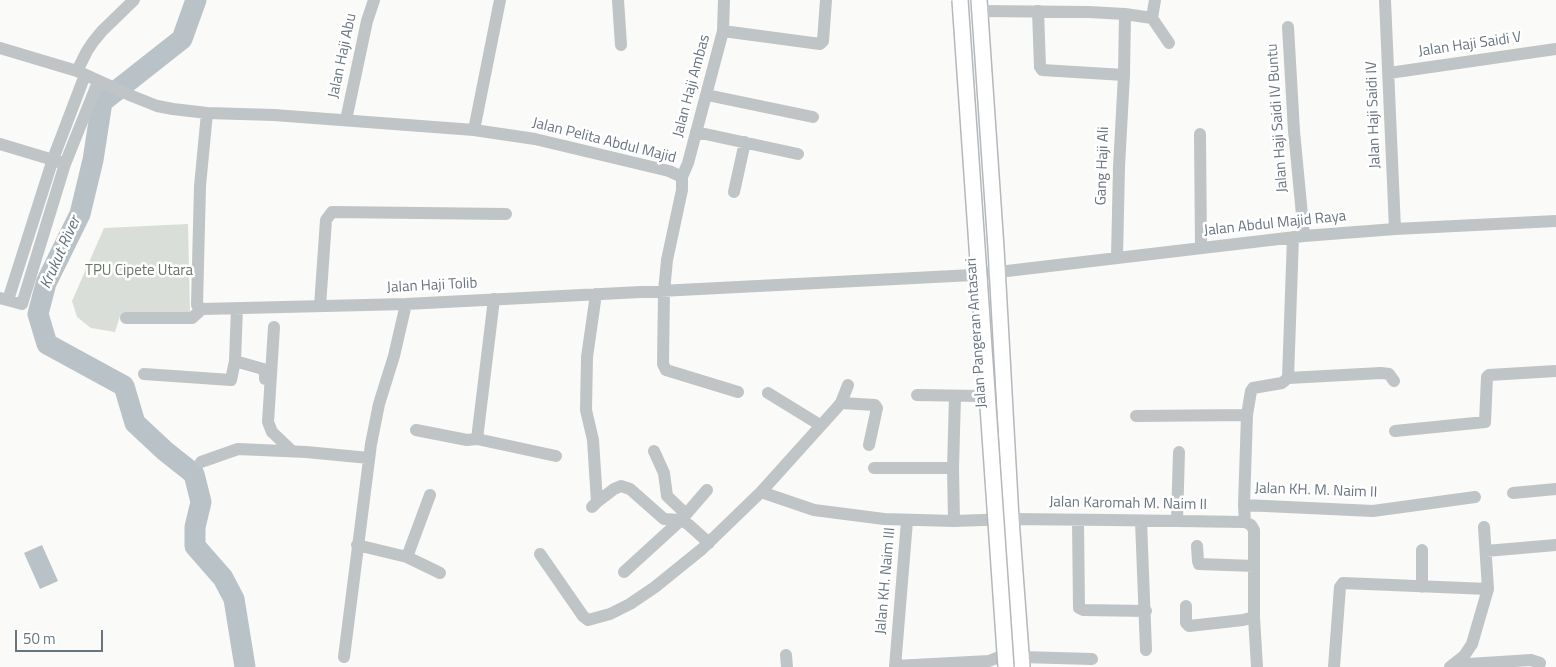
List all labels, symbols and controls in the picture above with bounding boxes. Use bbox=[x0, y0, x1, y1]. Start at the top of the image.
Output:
street label: Jalan Haji Abu bbox=[325, 12, 361, 100]
street label: Jalan Haji Saidi V bbox=[1417, 29, 1523, 61]
street label: Jalan Haji Ambas bbox=[670, 33, 714, 139]
street label: Jalan Haji Saidi IV Buntu bbox=[1264, 43, 1292, 193]
street label: Jalan Haji Saidi IV bbox=[1363, 61, 1385, 169]
street label: Jalan Pelita Abdul Majid bbox=[530, 114, 678, 168]
street label: Gang Haji Ali bbox=[1093, 126, 1113, 206]
street label: Jalan Abdul Majid Raya bbox=[1203, 208, 1347, 240]
water label: Krukut River bbox=[37, 214, 85, 292]
street label: Jalan Pangeran Antasari bbox=[963, 257, 991, 409]
park label: TPU Cipete Utara bbox=[85, 262, 193, 280]
street label: Jalan Haji Tolib bbox=[386, 275, 478, 297]
street label: Jalan KH. M. Naim II bbox=[1254, 480, 1378, 502]
street label: Jalan Karomah M. Naim II bbox=[1049, 494, 1207, 514]
street label: Jalan KH. Naim III bbox=[872, 527, 900, 635]
scale bar bbox=[18, 620, 105, 652]
text: 50 m bbox=[23, 627, 56, 650]

